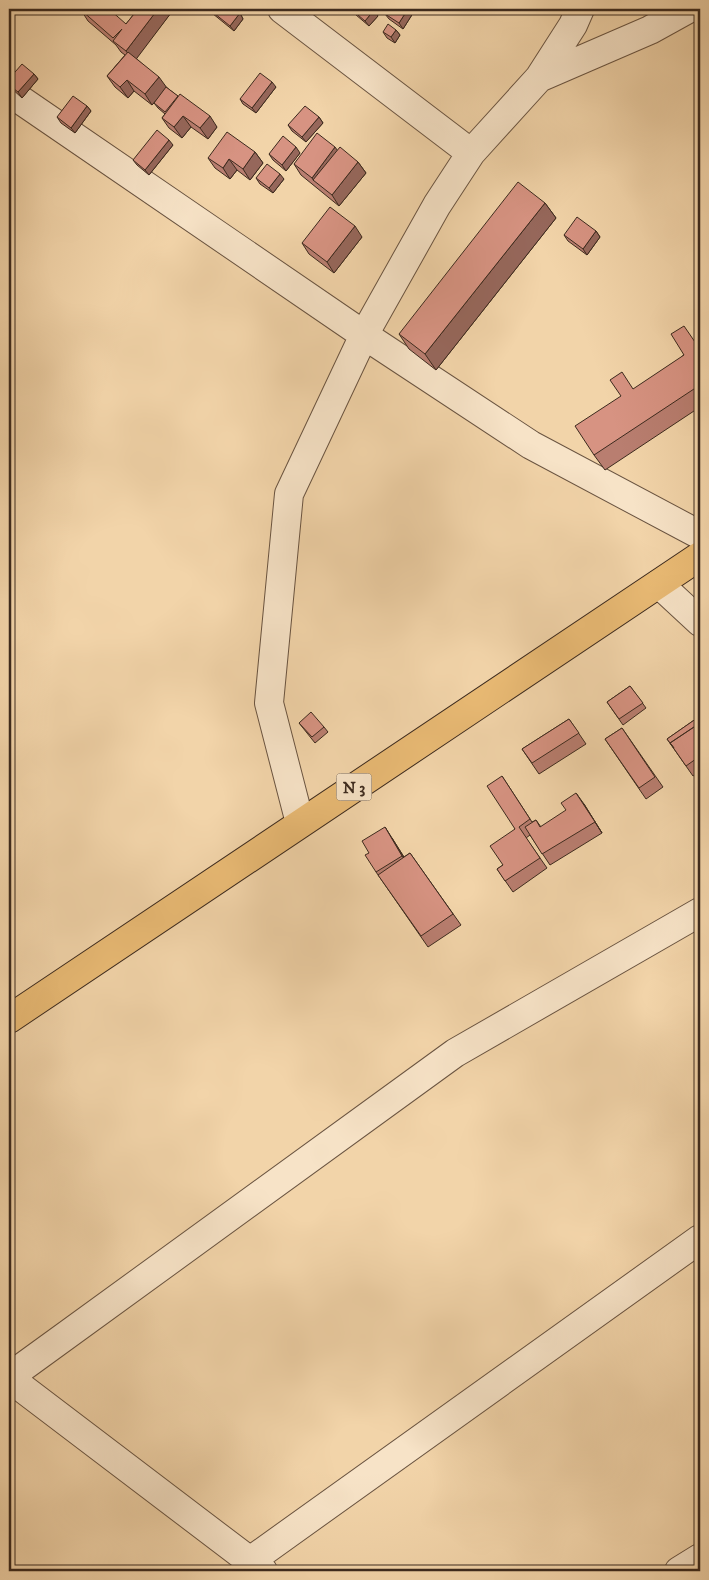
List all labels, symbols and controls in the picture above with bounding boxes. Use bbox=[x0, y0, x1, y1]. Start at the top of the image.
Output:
road number: N 3 bbox=[336, 774, 372, 800]

